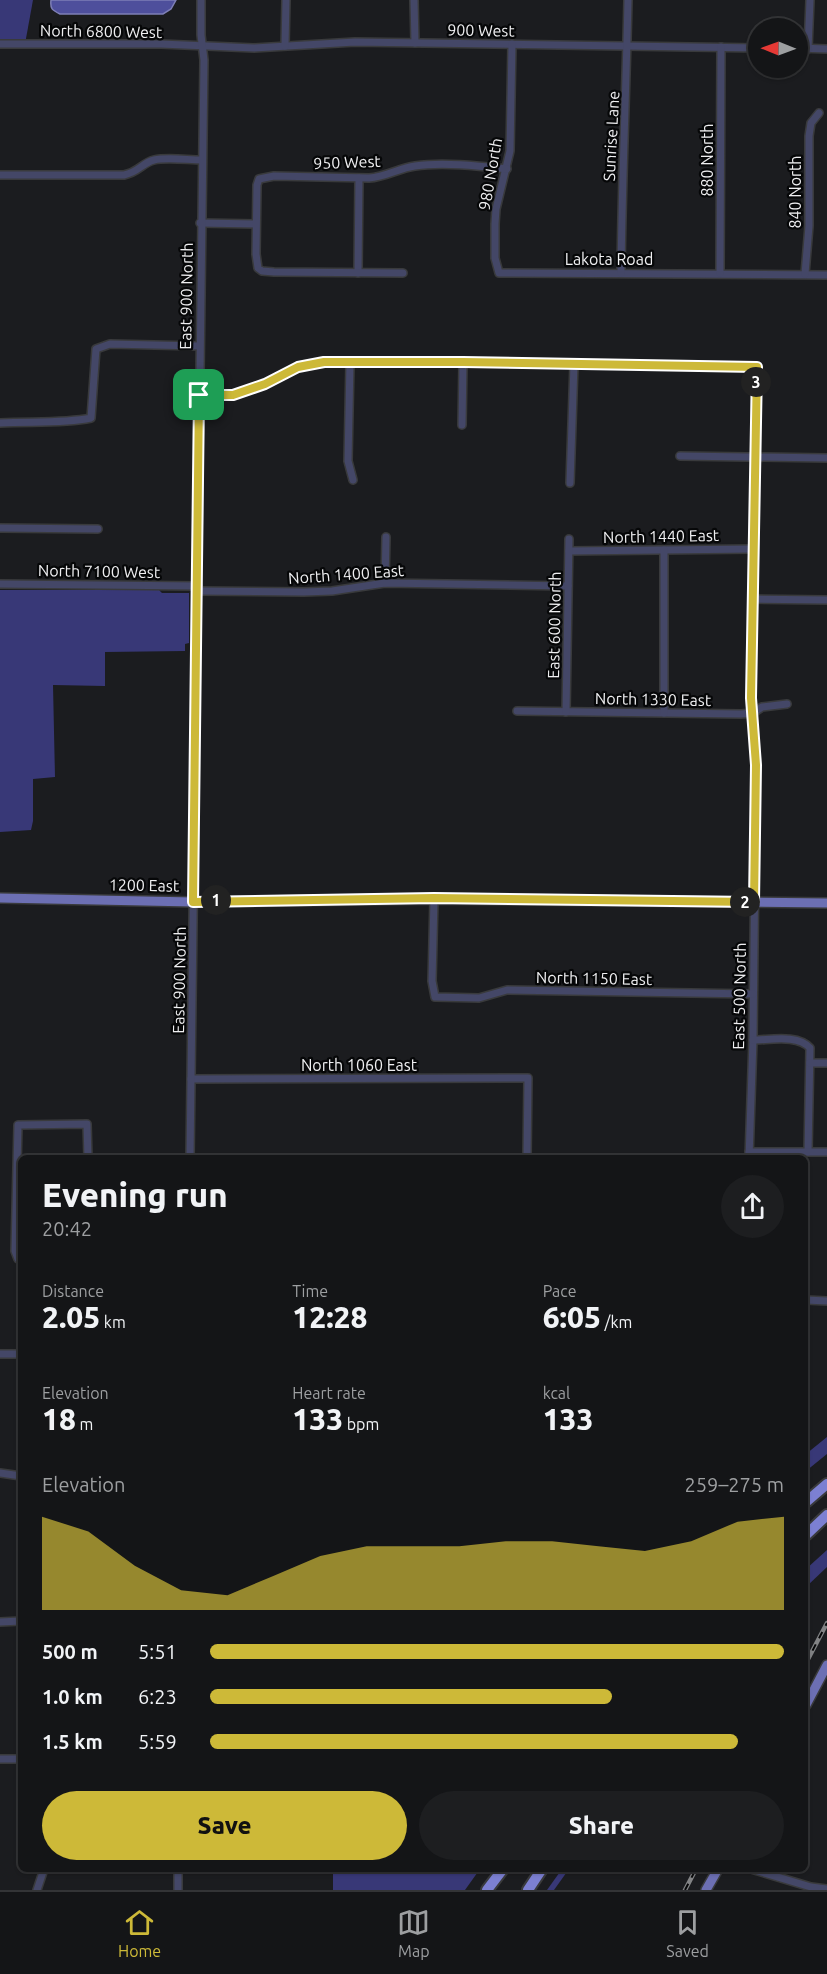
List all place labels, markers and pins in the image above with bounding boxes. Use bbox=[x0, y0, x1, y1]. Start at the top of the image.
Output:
pin: 3 bbox=[741, 367, 771, 397]
pin bbox=[173, 369, 224, 420]
pin: 1 bbox=[201, 885, 231, 915]
pin: 2 bbox=[730, 887, 760, 917]

